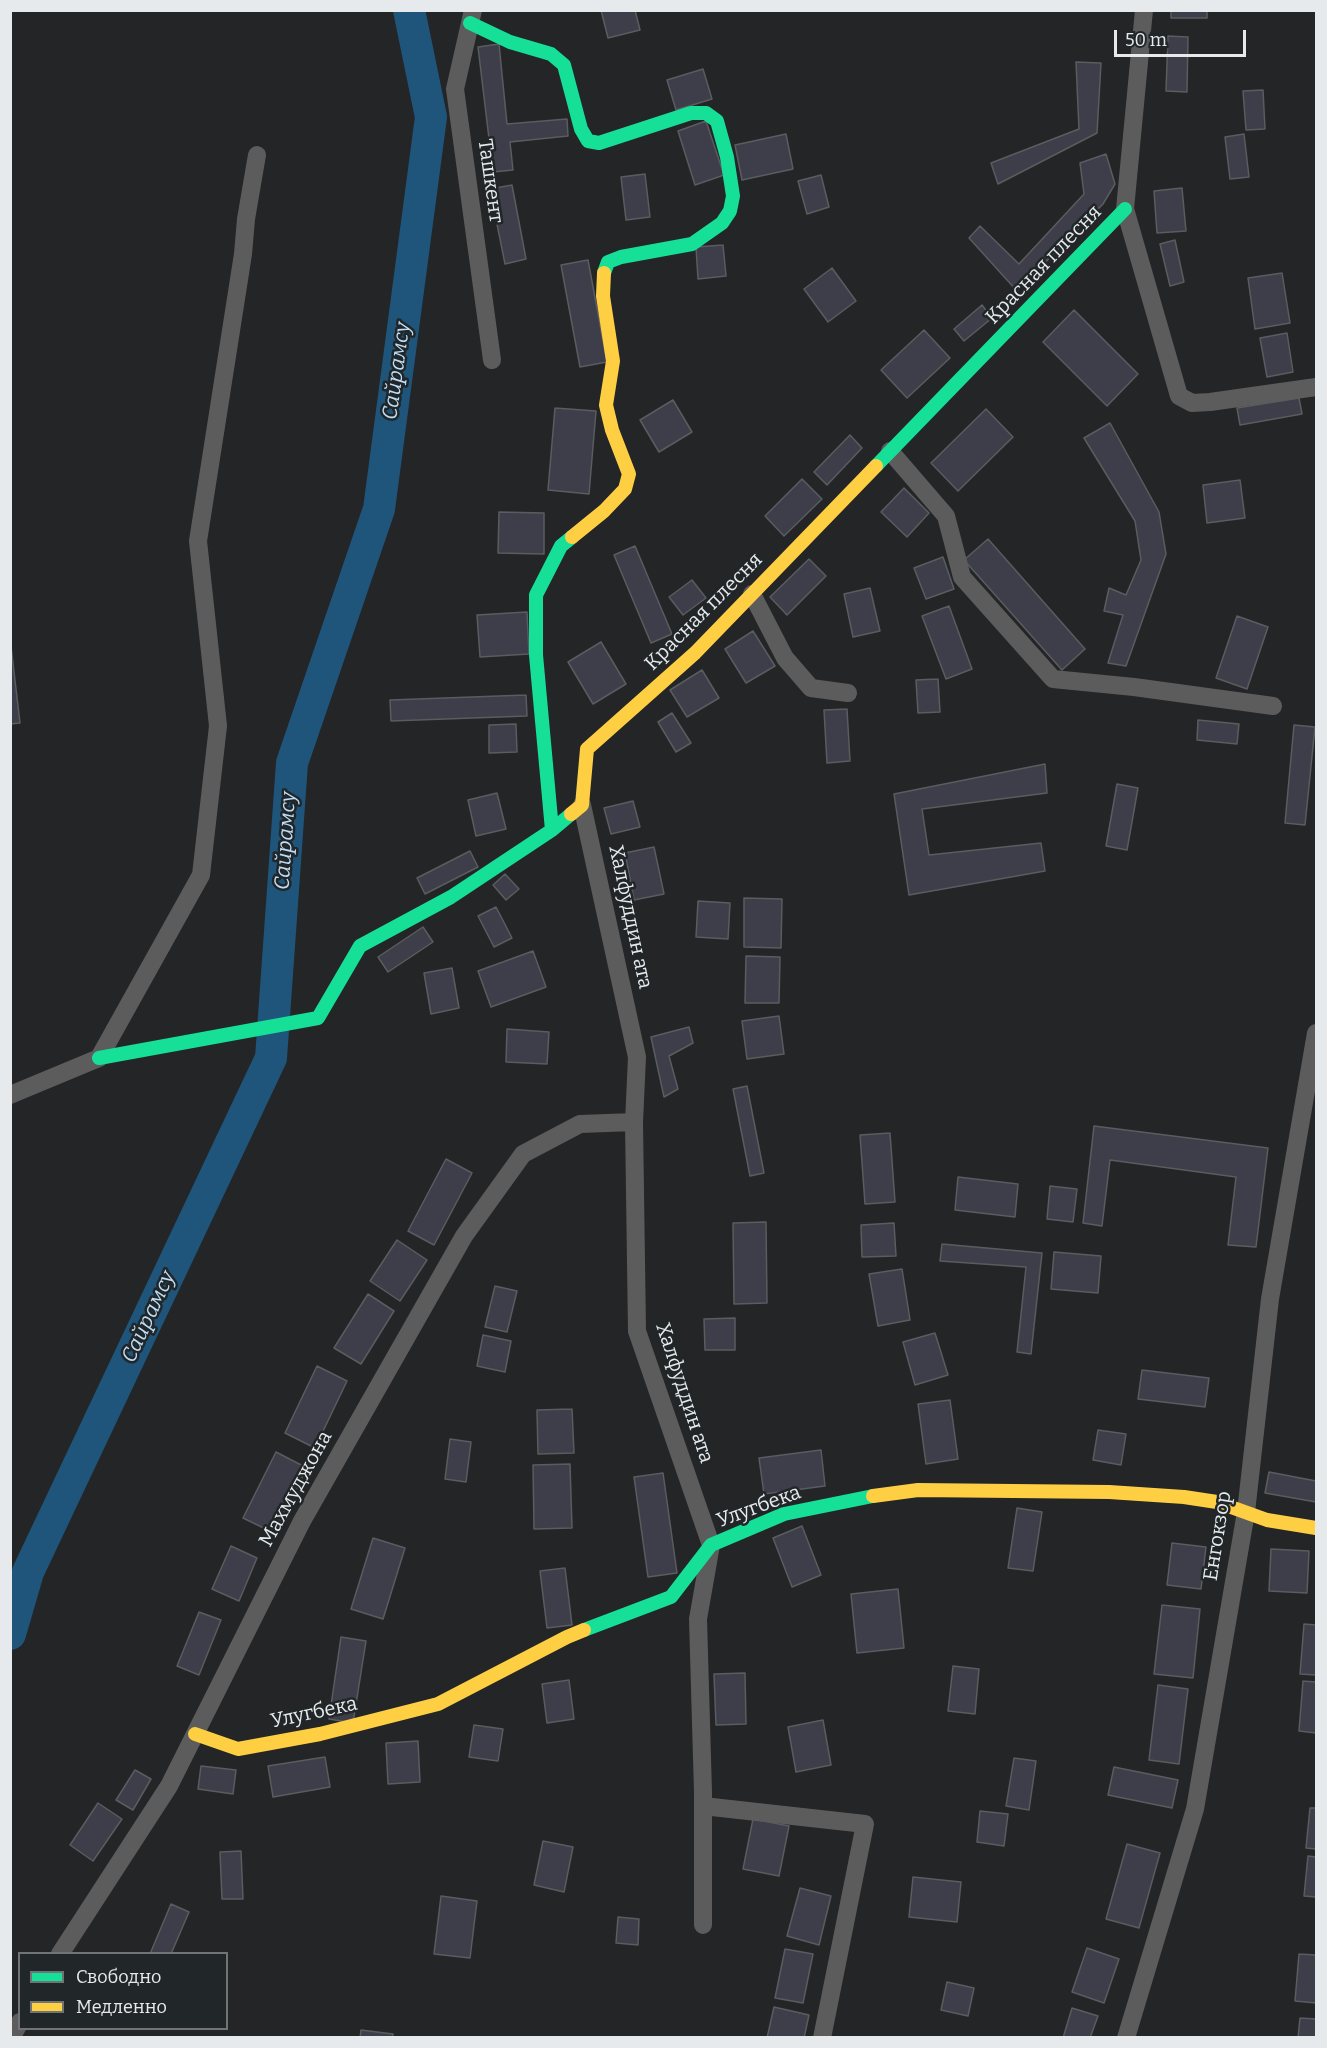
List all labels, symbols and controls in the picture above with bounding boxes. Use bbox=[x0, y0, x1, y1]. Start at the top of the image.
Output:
scale bar bbox=[1117, 18, 1249, 56]
text: 50 m bbox=[1125, 29, 1167, 51]
street label: Ташкент bbox=[472, 137, 508, 225]
street label: Красная плесня bbox=[981, 200, 1107, 330]
water label: Сайрамсу bbox=[378, 321, 416, 421]
street label: Красная плесня bbox=[640, 548, 768, 676]
water label: Сайрамсу bbox=[270, 791, 302, 891]
street label: Халфуддин ата bbox=[603, 843, 657, 991]
water label: Сайрамсу bbox=[117, 1267, 181, 1367]
street label: Халфуддин ата bbox=[650, 1320, 718, 1466]
street label: Махмуджона bbox=[254, 1427, 338, 1551]
street label: Улугбека bbox=[714, 1481, 804, 1533]
street label: Енгокзор bbox=[1199, 1490, 1237, 1582]
street label: Улугбека bbox=[269, 1692, 359, 1734]
legend bbox=[18, 1952, 228, 2030]
text: Свободно bbox=[76, 1966, 161, 1988]
text: Медленно bbox=[76, 1996, 167, 2018]

